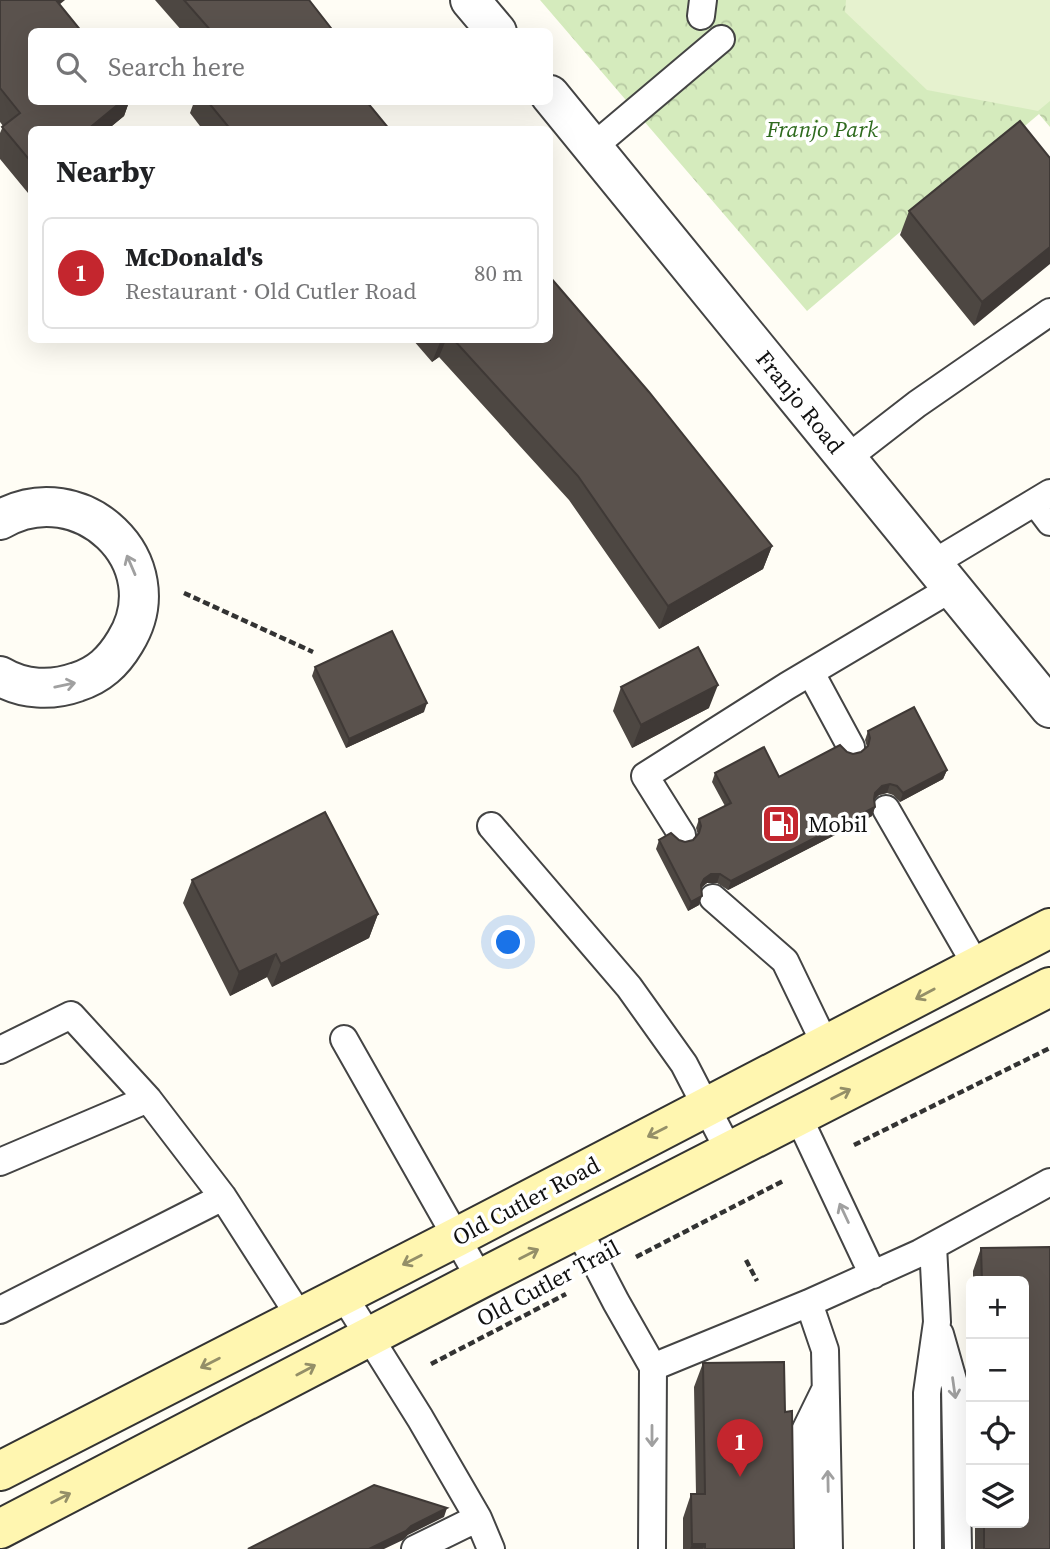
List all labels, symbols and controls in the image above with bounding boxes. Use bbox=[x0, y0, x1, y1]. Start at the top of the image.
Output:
search box bbox=[28, 28, 553, 105]
icon: search bbox=[52, 48, 90, 86]
text: Search here bbox=[108, 49, 245, 85]
park label: Franjo Park bbox=[765, 113, 878, 145]
text: Nearby bbox=[56, 151, 155, 192]
text: McDonald's bbox=[125, 239, 263, 275]
text: 1 bbox=[75, 257, 87, 289]
text: 80 m bbox=[474, 257, 523, 289]
text: Restaurant · Old Cutler Road bbox=[125, 275, 417, 307]
street label: Franjo Road bbox=[748, 344, 852, 460]
one-way arrow bbox=[124, 555, 137, 576]
one-way arrow bbox=[54, 677, 76, 690]
fuel station icon: Mobil bbox=[760, 803, 802, 845]
place label: Mobil bbox=[808, 808, 868, 840]
your location bbox=[491, 925, 525, 959]
one-way arrow bbox=[915, 988, 936, 1001]
one-way arrow bbox=[830, 1086, 851, 1100]
one-way arrow bbox=[647, 1126, 668, 1139]
street label: Old Cutler Road bbox=[447, 1149, 605, 1253]
one-way arrow bbox=[837, 1203, 851, 1224]
street label: Old Cutler Trail bbox=[471, 1232, 625, 1334]
one-way arrow bbox=[519, 1246, 539, 1260]
one-way arrow bbox=[402, 1253, 423, 1267]
map controls bbox=[966, 1276, 1029, 1528]
button: + bbox=[966, 1276, 1029, 1339]
button: − bbox=[966, 1339, 1029, 1402]
one-way arrow bbox=[200, 1357, 221, 1371]
one-way arrow bbox=[295, 1363, 316, 1376]
one-way arrow bbox=[947, 1376, 960, 1399]
button: locate bbox=[966, 1402, 1029, 1465]
pin: 1 bbox=[717, 1419, 763, 1477]
one-way arrow bbox=[645, 1424, 659, 1447]
button: layers bbox=[966, 1465, 1029, 1528]
one-way arrow bbox=[821, 1470, 835, 1493]
one-way arrow bbox=[50, 1490, 71, 1504]

